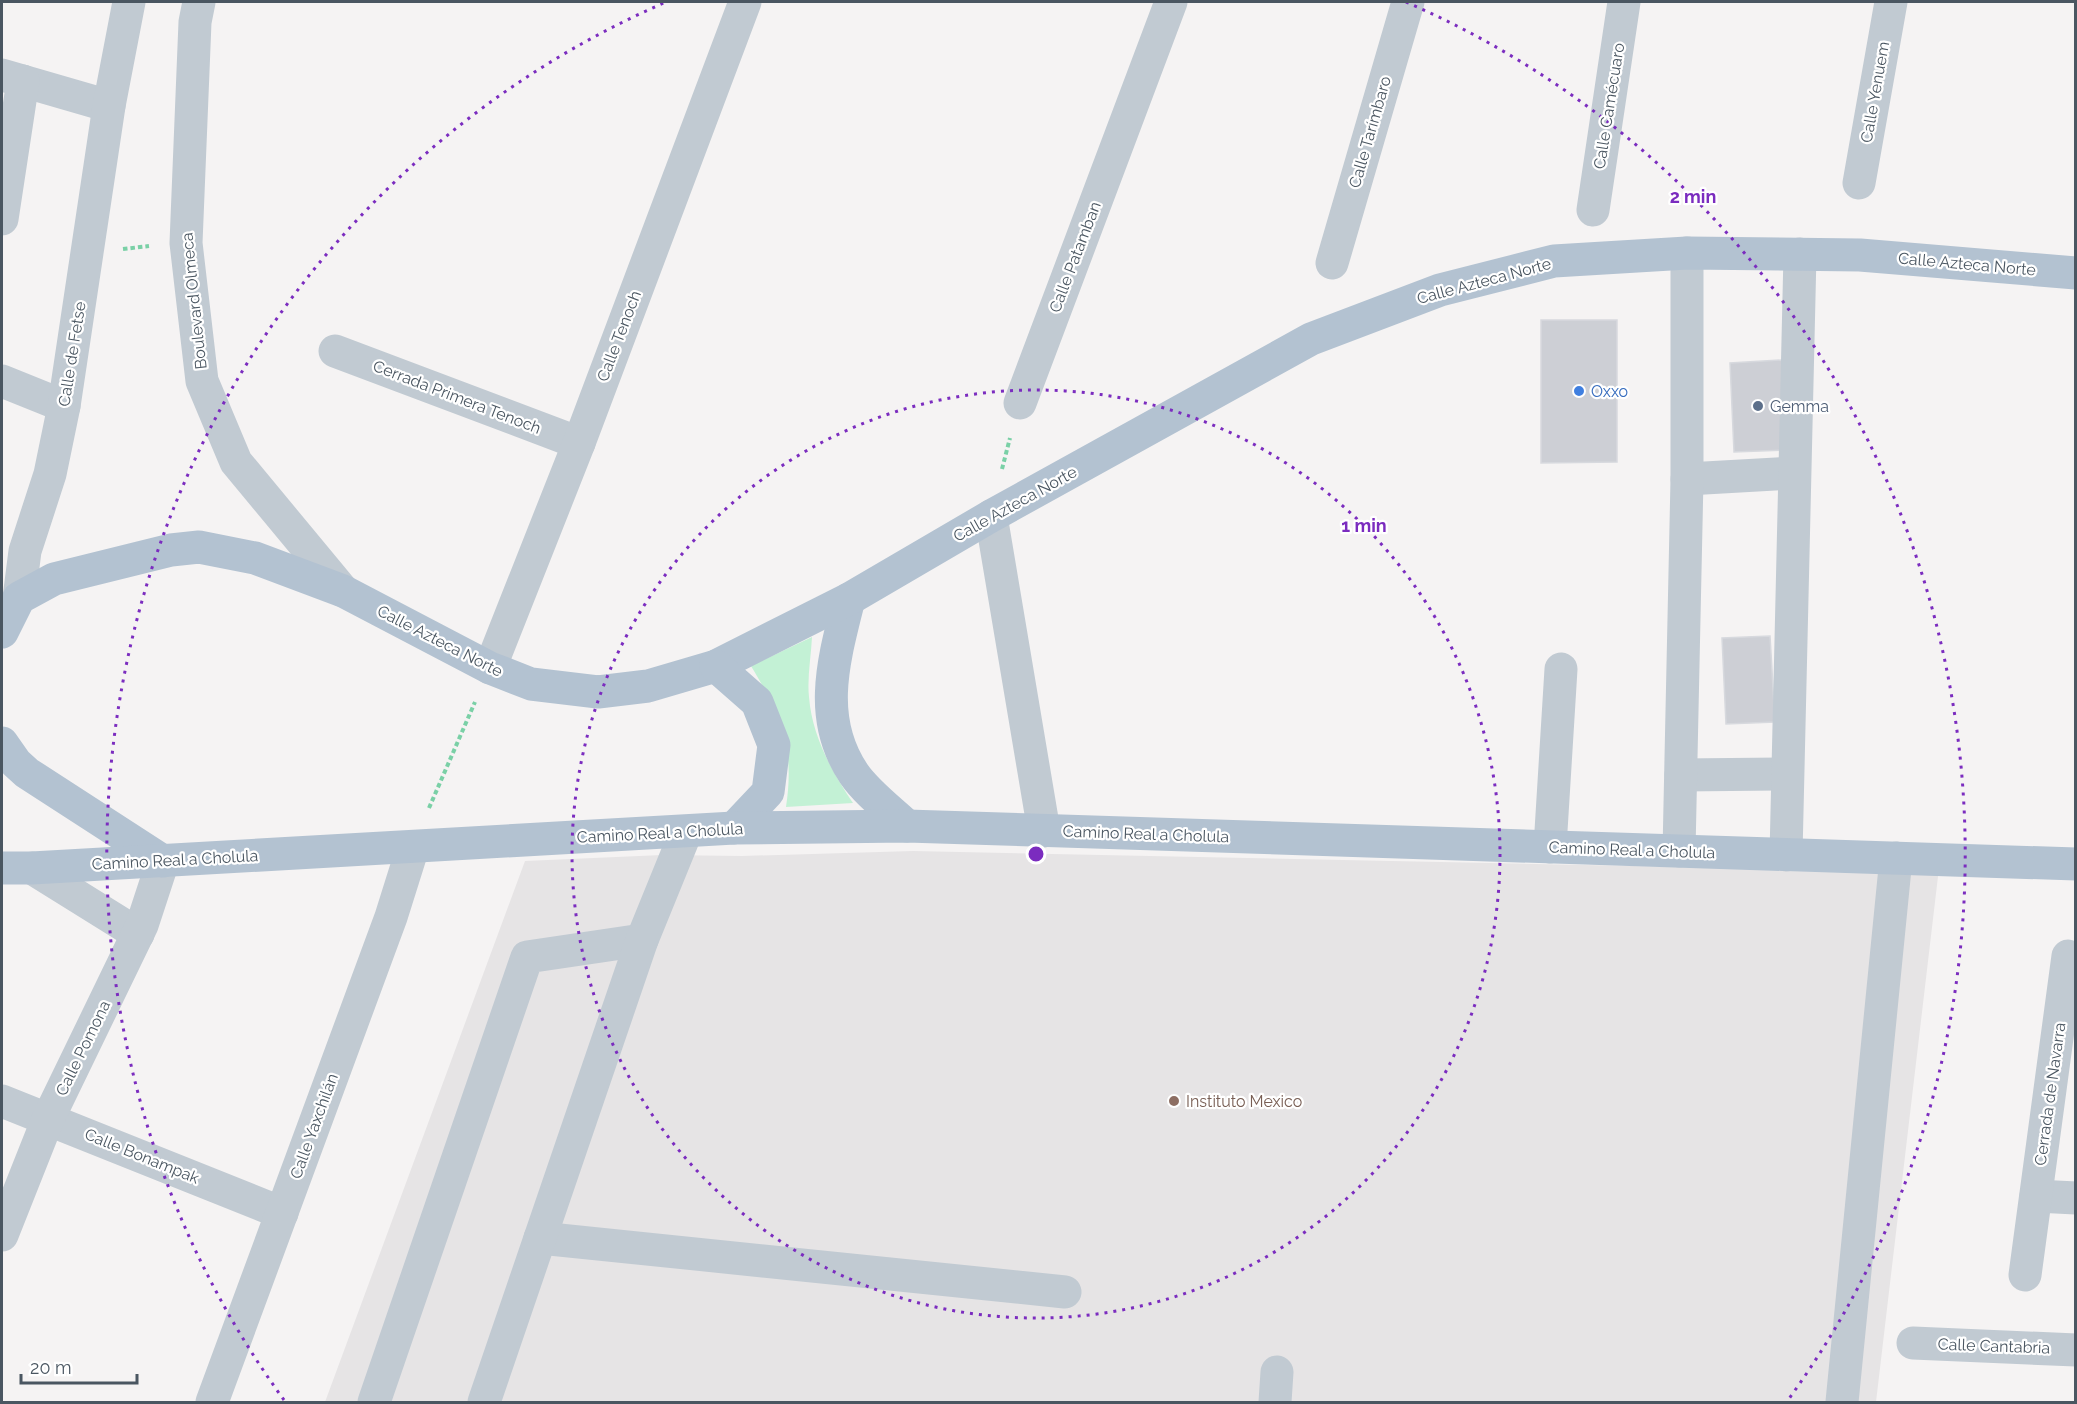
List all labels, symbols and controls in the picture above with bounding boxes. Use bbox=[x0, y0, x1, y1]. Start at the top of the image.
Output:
street label: Calle Yenuem bbox=[1857, 40, 1893, 144]
street label: Calle Camécuaro bbox=[1590, 42, 1628, 170]
street label: Calle Tarímbaro bbox=[1345, 74, 1395, 190]
text: 2 min bbox=[1670, 186, 1716, 207]
street label: Calle Patamban bbox=[1045, 199, 1105, 315]
street label: Boulevard Olmeca bbox=[177, 232, 211, 370]
street label: Calle Azteca Norte bbox=[1897, 249, 2037, 279]
street label: Calle Azteca Norte bbox=[1415, 254, 1553, 308]
street label: Calle Tenoch bbox=[593, 288, 645, 384]
street label: Calle de Fetse bbox=[54, 300, 90, 408]
street label: Cerrada Primera Tenoch bbox=[370, 356, 544, 438]
place label: Oxxo bbox=[1591, 382, 1628, 401]
marker: Oxxo bbox=[1572, 384, 1586, 398]
place label: Gemma bbox=[1770, 397, 1829, 416]
marker: Gemma bbox=[1751, 399, 1765, 413]
street label: Calle Azteca Norte bbox=[950, 462, 1080, 546]
text: 1 min bbox=[1341, 515, 1387, 536]
street label: Calle Azteca Norte bbox=[374, 601, 506, 681]
street label: Camino Real a Cholula bbox=[576, 819, 744, 847]
street label: Camino Real a Cholula bbox=[1062, 822, 1230, 846]
street label: Camino Real a Cholula bbox=[1548, 838, 1716, 862]
centre of rings bbox=[1026, 844, 1046, 864]
street label: Camino Real a Cholula bbox=[91, 846, 259, 874]
street label: Calle Pomona bbox=[52, 997, 114, 1099]
street label: Cerrada de Navarra bbox=[2031, 1021, 2069, 1167]
street label: Calle Yaxchilán bbox=[286, 1071, 342, 1181]
place label: Instituto Mexico bbox=[1186, 1092, 1302, 1111]
marker: Instituto Mexico bbox=[1167, 1094, 1181, 1108]
street label: Calle Bonampak bbox=[82, 1124, 203, 1188]
street label: Calle Cantabria bbox=[1937, 1335, 2051, 1357]
scale bar bbox=[21, 1347, 136, 1385]
text: 20 m bbox=[30, 1357, 72, 1378]

